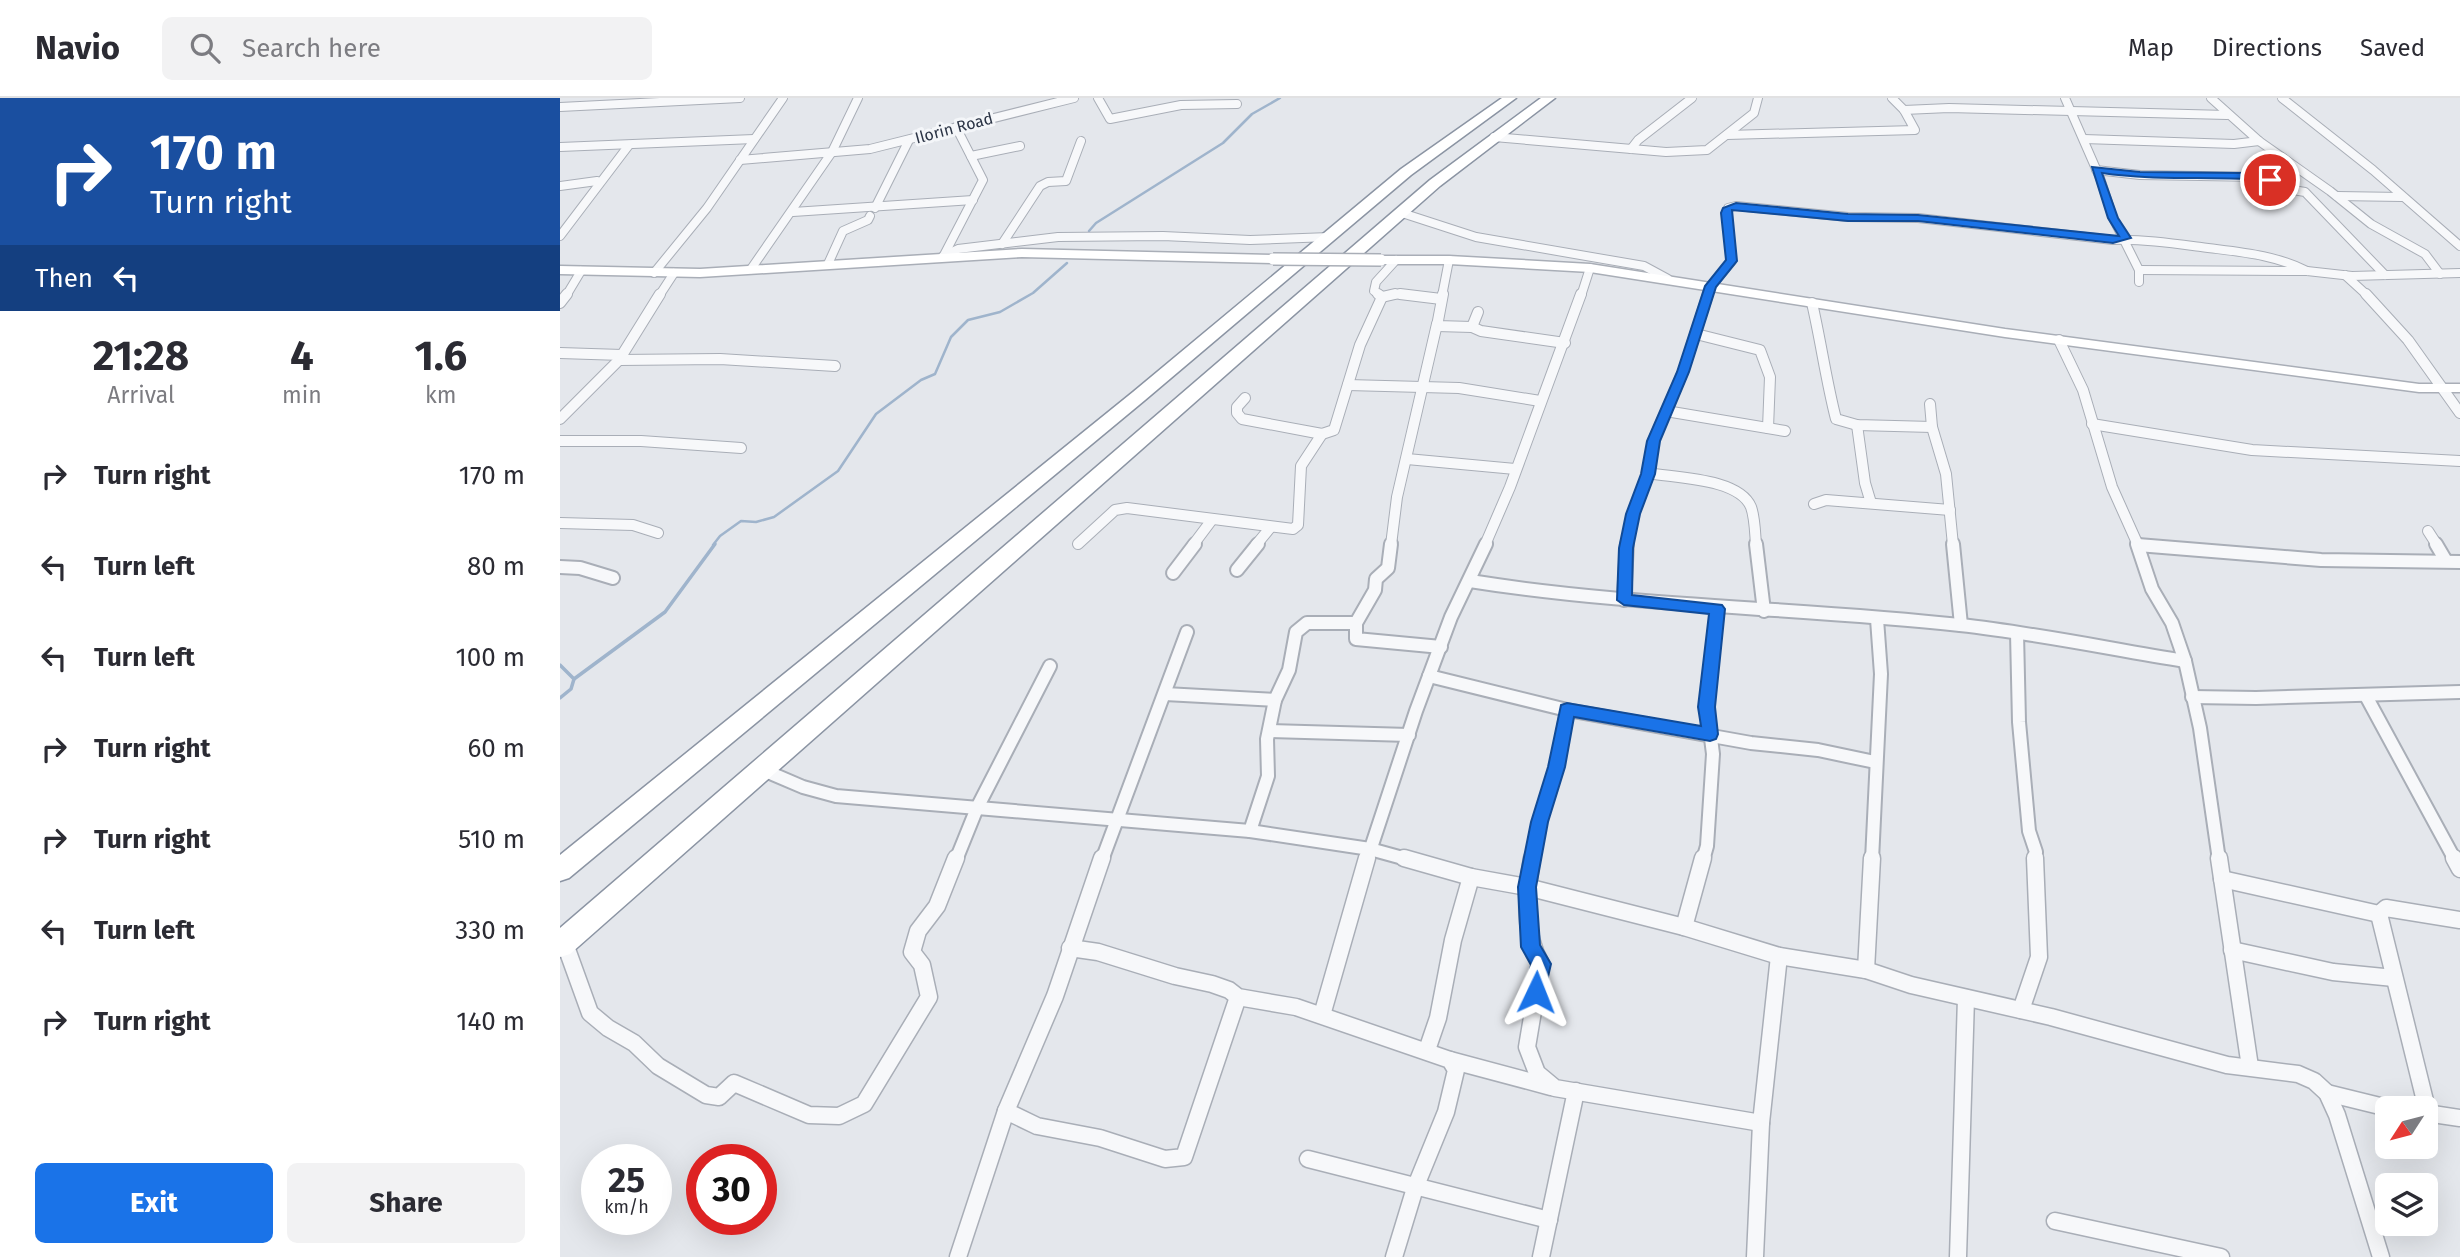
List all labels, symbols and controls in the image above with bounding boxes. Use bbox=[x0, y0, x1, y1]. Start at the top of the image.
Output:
search box bbox=[162, 17, 652, 80]
text: Navio bbox=[35, 28, 120, 68]
icon: search bbox=[186, 29, 224, 67]
text: Search here bbox=[242, 33, 381, 64]
text: Map bbox=[2128, 34, 2174, 62]
text: Directions bbox=[2212, 34, 2322, 62]
text: Saved bbox=[2360, 34, 2425, 62]
street label: Ilorin Road bbox=[913, 108, 995, 148]
text: 170 m bbox=[150, 123, 277, 182]
icon: right bbox=[35, 126, 126, 217]
pin bbox=[2240, 150, 2300, 210]
icon: arrive bbox=[2251, 161, 2289, 199]
text: Turn right bbox=[150, 183, 292, 221]
icon: left bbox=[107, 259, 145, 297]
text: Then bbox=[35, 263, 93, 294]
text: 21:28 bbox=[93, 331, 189, 381]
text: 4 bbox=[290, 331, 314, 381]
text: 1.6 bbox=[414, 331, 467, 381]
text: Arrival bbox=[107, 381, 175, 409]
text: min bbox=[282, 381, 322, 409]
text: km bbox=[425, 381, 457, 409]
icon: right bbox=[35, 457, 73, 495]
text: Turn right bbox=[94, 460, 211, 491]
text: 170 m bbox=[459, 460, 525, 491]
icon: left bbox=[35, 548, 73, 586]
text: Turn left bbox=[94, 551, 195, 582]
text: 80 m bbox=[467, 551, 525, 582]
icon: left bbox=[35, 639, 73, 677]
text: Turn left bbox=[94, 642, 195, 673]
text: 100 m bbox=[456, 642, 525, 673]
icon: right bbox=[35, 730, 73, 768]
text: Turn right bbox=[94, 733, 211, 764]
text: 60 m bbox=[467, 733, 525, 764]
icon: right bbox=[35, 821, 73, 859]
text: Turn right bbox=[94, 824, 211, 855]
text: 510 m bbox=[458, 824, 525, 855]
icon: left bbox=[35, 912, 73, 950]
text: Turn left bbox=[94, 915, 195, 946]
text: 330 m bbox=[455, 915, 525, 946]
position arrow bbox=[1499, 955, 1573, 1029]
icon: right bbox=[35, 1003, 73, 1041]
text: Turn right bbox=[94, 1006, 211, 1037]
text: 140 m bbox=[456, 1006, 525, 1037]
north arrow bbox=[2375, 1096, 2438, 1158]
map controls bbox=[2375, 1096, 2438, 1236]
speed limit sign: 30 bbox=[686, 1144, 777, 1235]
text: 25 bbox=[608, 1159, 645, 1201]
button: Exit bbox=[35, 1163, 273, 1243]
button: Share bbox=[287, 1163, 525, 1243]
button: layers bbox=[2375, 1173, 2438, 1236]
text: km/h bbox=[604, 1196, 649, 1218]

